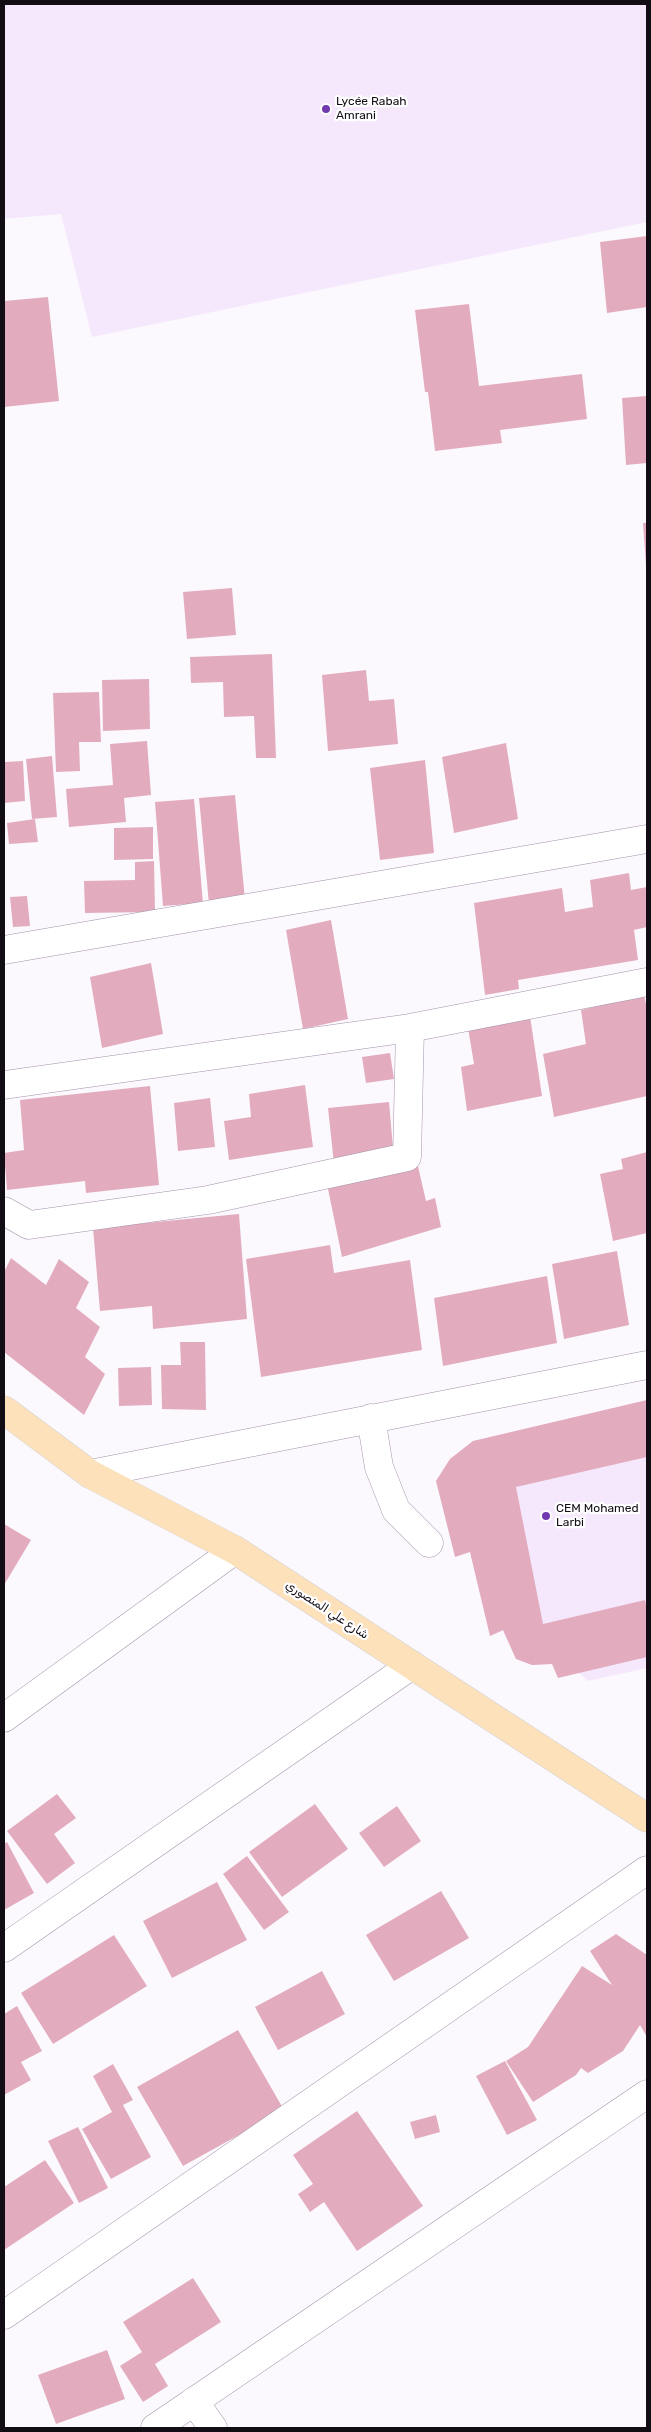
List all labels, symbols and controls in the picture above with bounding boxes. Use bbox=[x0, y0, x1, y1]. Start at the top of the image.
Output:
place label: Lycée Rabah Amrani bbox=[336, 95, 407, 123]
marker: Lycée Rabah Amrani bbox=[320, 103, 332, 115]
place label: CEM Mohamed Larbi bbox=[556, 1502, 639, 1530]
marker: CEM Mohamed Larbi bbox=[540, 1510, 552, 1522]
street label: شارع علي المنصوري bbox=[283, 1578, 371, 1642]

